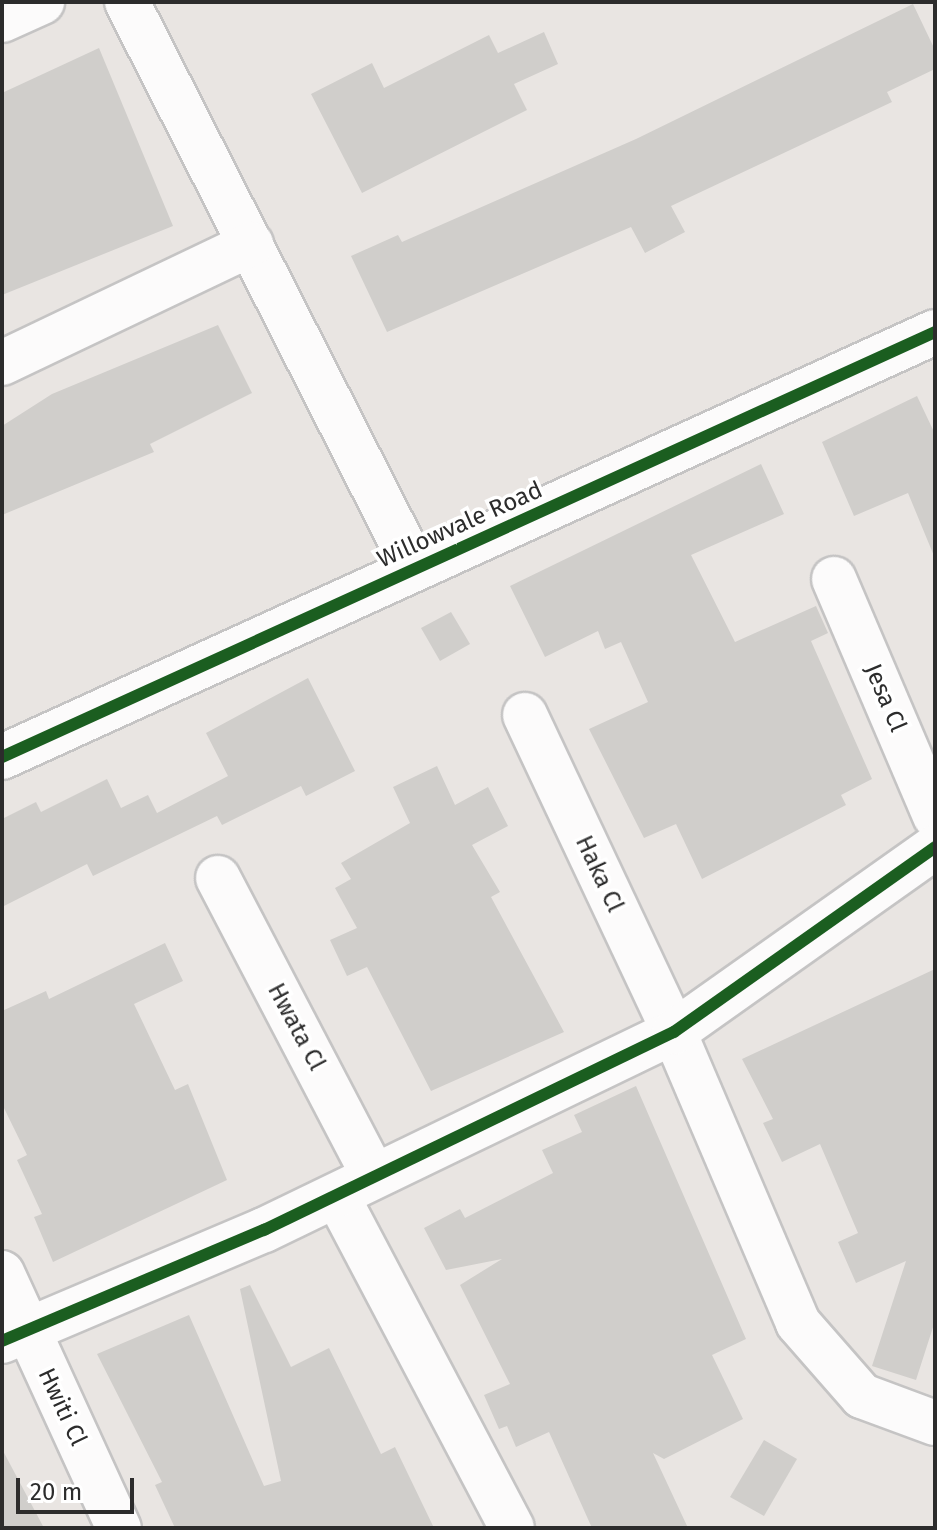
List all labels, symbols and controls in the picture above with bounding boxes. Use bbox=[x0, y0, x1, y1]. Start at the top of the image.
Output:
street label: Willowvale Road bbox=[373, 476, 547, 574]
street label: Jesa Cl bbox=[858, 660, 912, 736]
street label: Haka Cl bbox=[569, 831, 629, 917]
street label: Hwata Cl bbox=[261, 979, 331, 1075]
street label: Hwiti Cl bbox=[32, 1364, 92, 1450]
scale bar bbox=[20, 1462, 138, 1512]
text: 20 m bbox=[30, 1478, 82, 1506]

